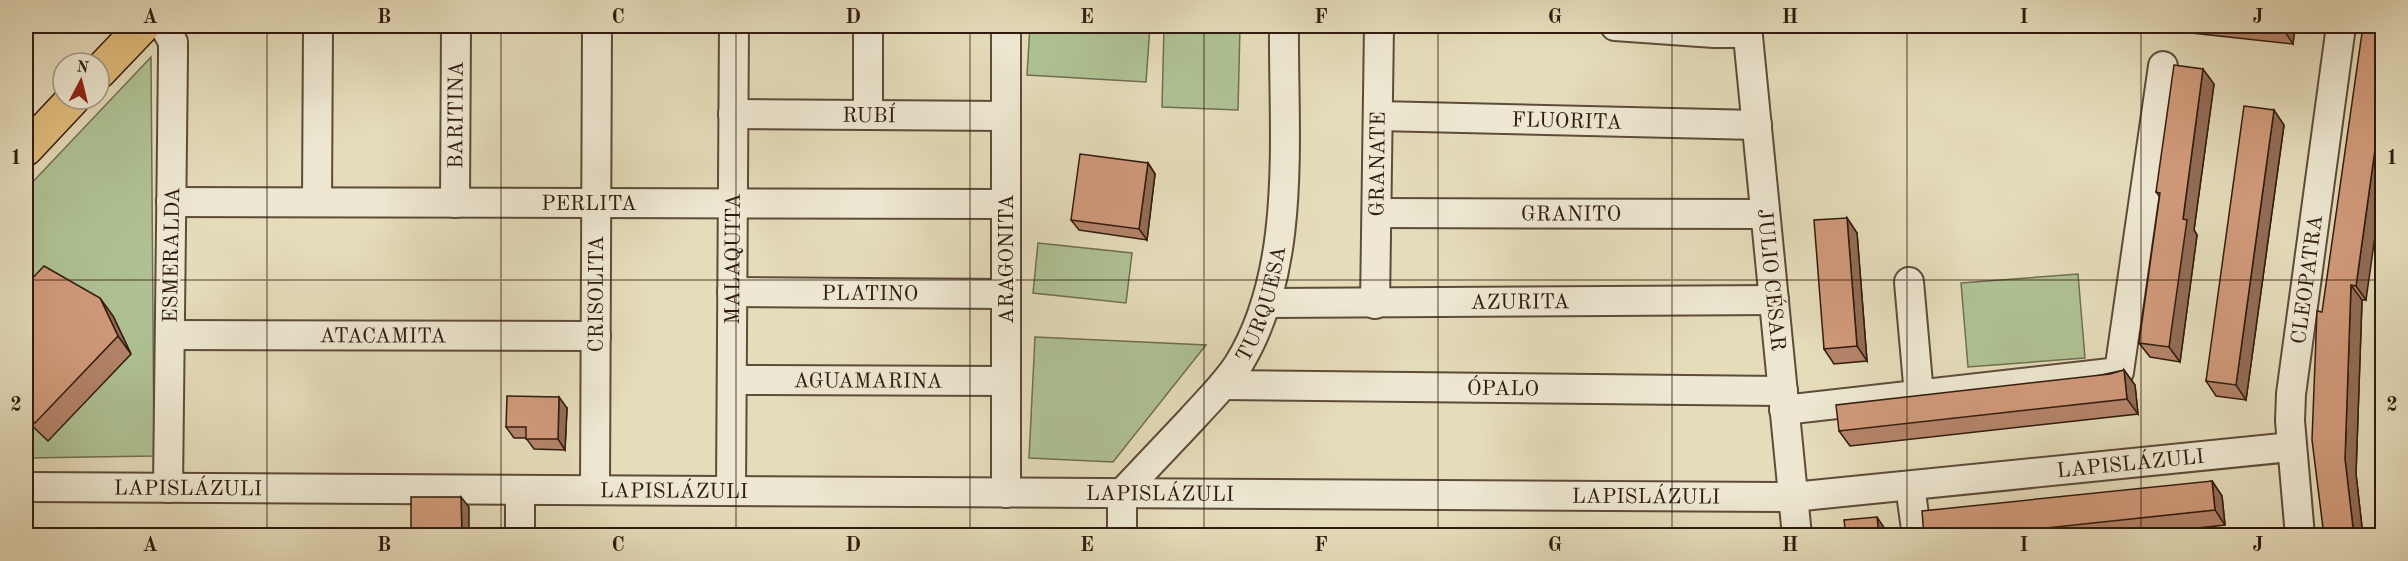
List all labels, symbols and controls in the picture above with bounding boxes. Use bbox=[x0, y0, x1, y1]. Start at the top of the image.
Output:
text: A bbox=[142, 8, 158, 28]
text: B bbox=[377, 8, 391, 28]
text: C bbox=[611, 8, 625, 28]
text: D bbox=[845, 8, 861, 28]
text: E bbox=[1080, 8, 1094, 28]
text: F bbox=[1314, 8, 1328, 28]
text: G bbox=[1548, 8, 1562, 28]
text: H bbox=[1782, 8, 1798, 28]
text: I bbox=[2020, 8, 2028, 28]
text: J bbox=[2253, 8, 2264, 28]
north arrow bbox=[51, 51, 111, 111]
text: N bbox=[76, 59, 90, 77]
street label: BARITINA bbox=[446, 61, 468, 169]
street label: RUBÍ bbox=[842, 102, 896, 127]
street label: FLUORITA bbox=[1512, 110, 1622, 134]
street label: GRANATE bbox=[1367, 111, 1390, 217]
text: 1 bbox=[10, 149, 22, 169]
text: 1 bbox=[2386, 149, 2398, 169]
street label: ESMERALDA bbox=[161, 187, 184, 323]
street label: MALAQUITA bbox=[723, 193, 745, 325]
street label: PERLITA bbox=[541, 194, 637, 215]
street label: ARAGONITA bbox=[997, 194, 1018, 324]
street label: GRANITO bbox=[1521, 204, 1621, 226]
street label: JULIO CÉSAR bbox=[1753, 208, 1788, 352]
street label: CLEOPATRA bbox=[2289, 214, 2327, 346]
street label: CRISOLITA bbox=[587, 236, 608, 352]
street label: TURQUESA bbox=[1233, 245, 1290, 366]
street label: PLATINO bbox=[822, 284, 918, 305]
street label: AZURITA bbox=[1471, 292, 1569, 314]
street label: ATACAMITA bbox=[320, 326, 446, 348]
street label: AGUAMARINA bbox=[793, 371, 943, 393]
street label: ÓPALO bbox=[1467, 374, 1539, 400]
text: 2 bbox=[10, 396, 22, 416]
text: 2 bbox=[2386, 396, 2398, 416]
street label: LAPISLÁZULI bbox=[2056, 447, 2205, 482]
street label: LAPISLÁZULI bbox=[114, 475, 262, 500]
street label: LAPISLÁZULI bbox=[600, 478, 748, 503]
street label: LAPISLÁZULI bbox=[1086, 480, 1234, 506]
street label: LAPISLÁZULI bbox=[1572, 483, 1720, 509]
text: A bbox=[142, 536, 158, 556]
text: B bbox=[377, 536, 391, 556]
text: C bbox=[611, 536, 625, 556]
text: D bbox=[845, 536, 861, 556]
text: E bbox=[1080, 536, 1094, 556]
text: F bbox=[1314, 536, 1328, 556]
text: G bbox=[1548, 536, 1562, 556]
text: H bbox=[1782, 536, 1798, 556]
text: I bbox=[2020, 536, 2028, 556]
text: J bbox=[2253, 536, 2264, 556]

